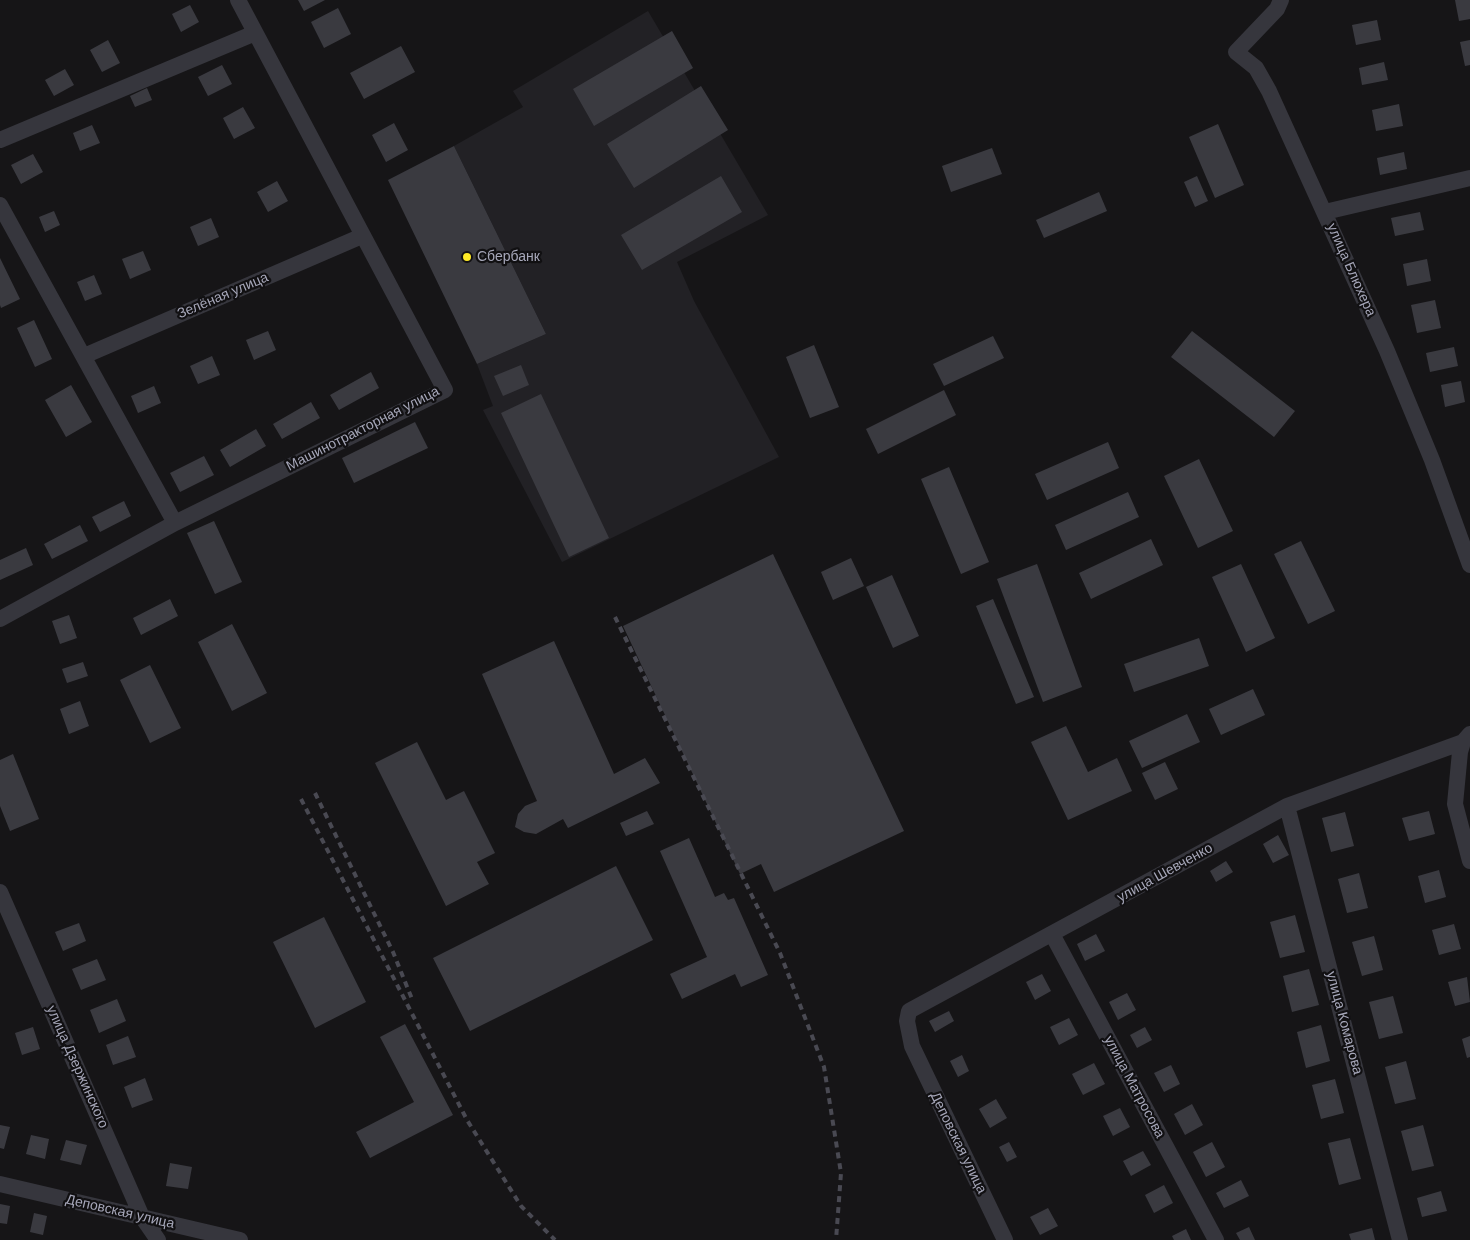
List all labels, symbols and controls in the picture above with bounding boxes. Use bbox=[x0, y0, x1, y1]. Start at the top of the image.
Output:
street label: улица Блюхера bbox=[1323, 221, 1379, 319]
place label: Сбербанк bbox=[477, 249, 540, 265]
marker: Сбербанк bbox=[461, 251, 473, 263]
street label: Зелёная улица bbox=[175, 269, 271, 323]
street label: Машинотракторная улица bbox=[284, 383, 442, 475]
street label: улица Шевченко bbox=[1114, 840, 1216, 906]
street label: улица Комарова bbox=[1322, 969, 1366, 1077]
street label: улица Дзержинского bbox=[42, 1003, 112, 1131]
street label: улица Матросова bbox=[1100, 1033, 1168, 1141]
street label: Деповская улица bbox=[926, 1089, 990, 1197]
street label: Деповская улица bbox=[64, 1191, 176, 1233]

